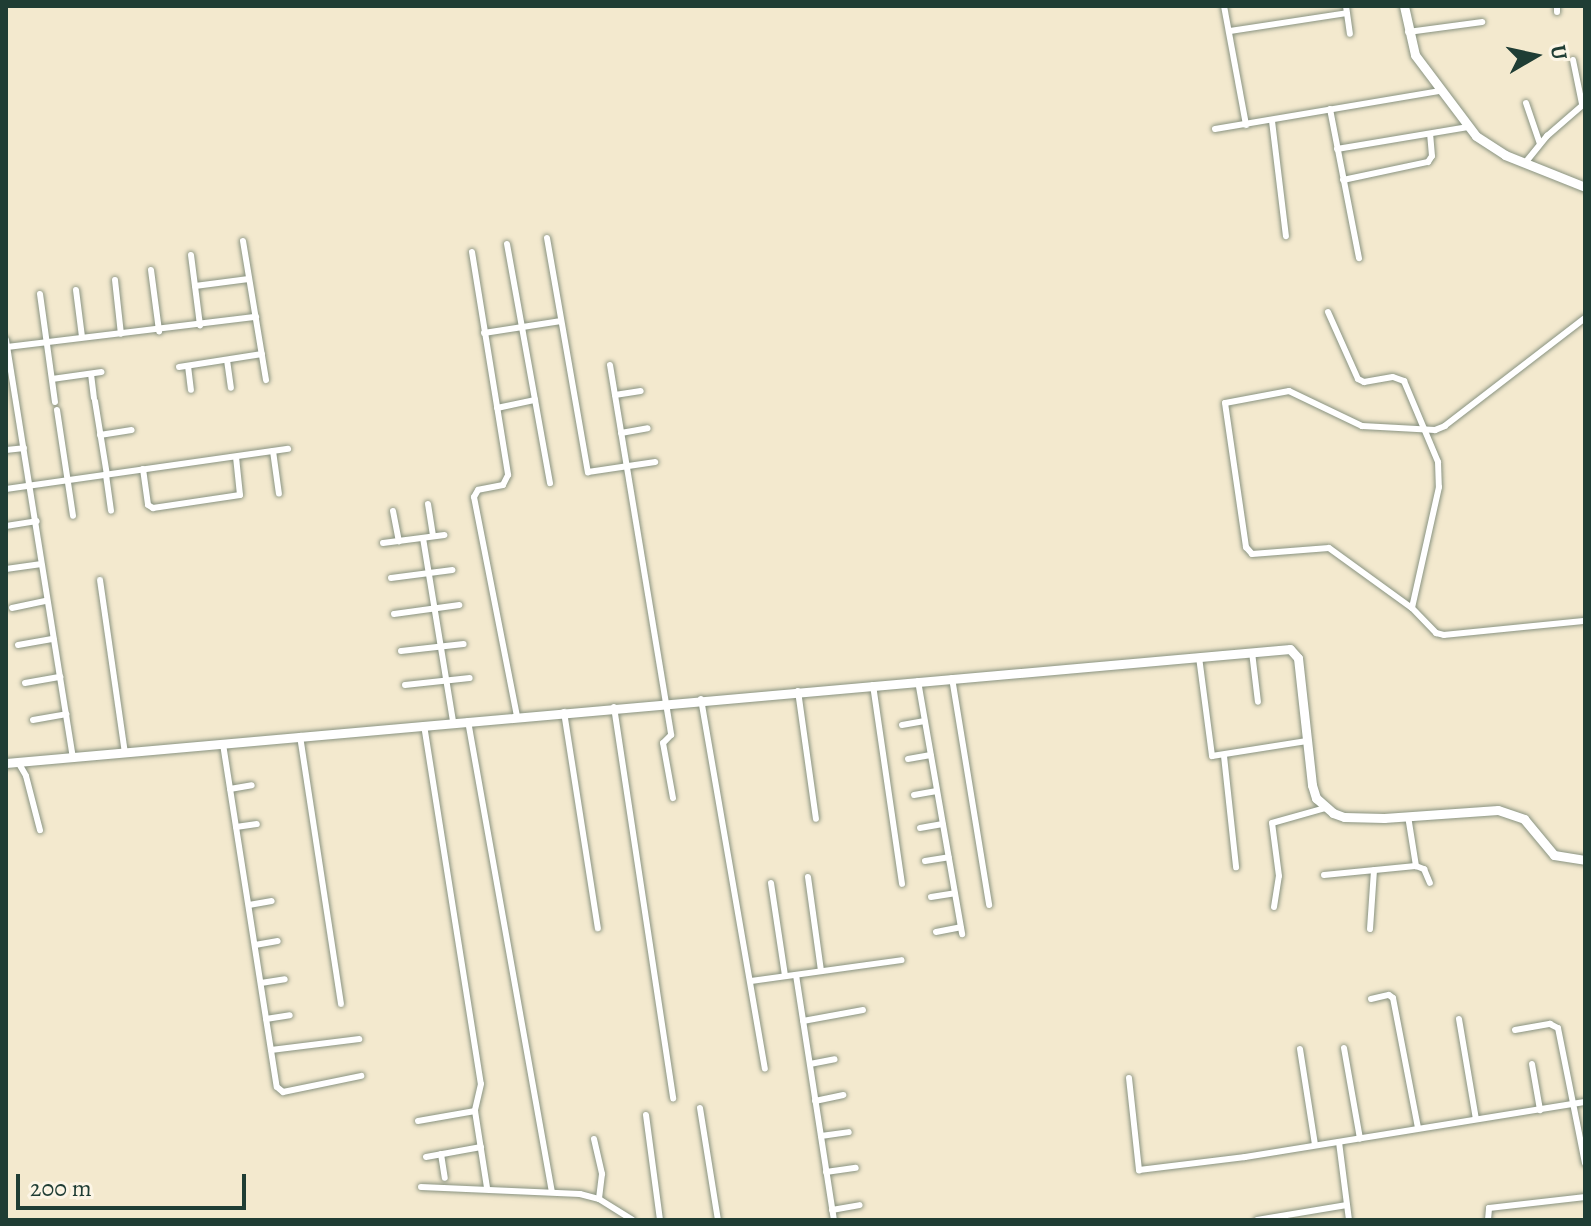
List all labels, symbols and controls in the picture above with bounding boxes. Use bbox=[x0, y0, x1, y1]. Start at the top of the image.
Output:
north arrow bbox=[1495, 16, 1575, 96]
text: U bbox=[1543, 43, 1575, 62]
scale bar bbox=[20, 1158, 250, 1208]
text: 200 m bbox=[30, 1172, 92, 1204]

